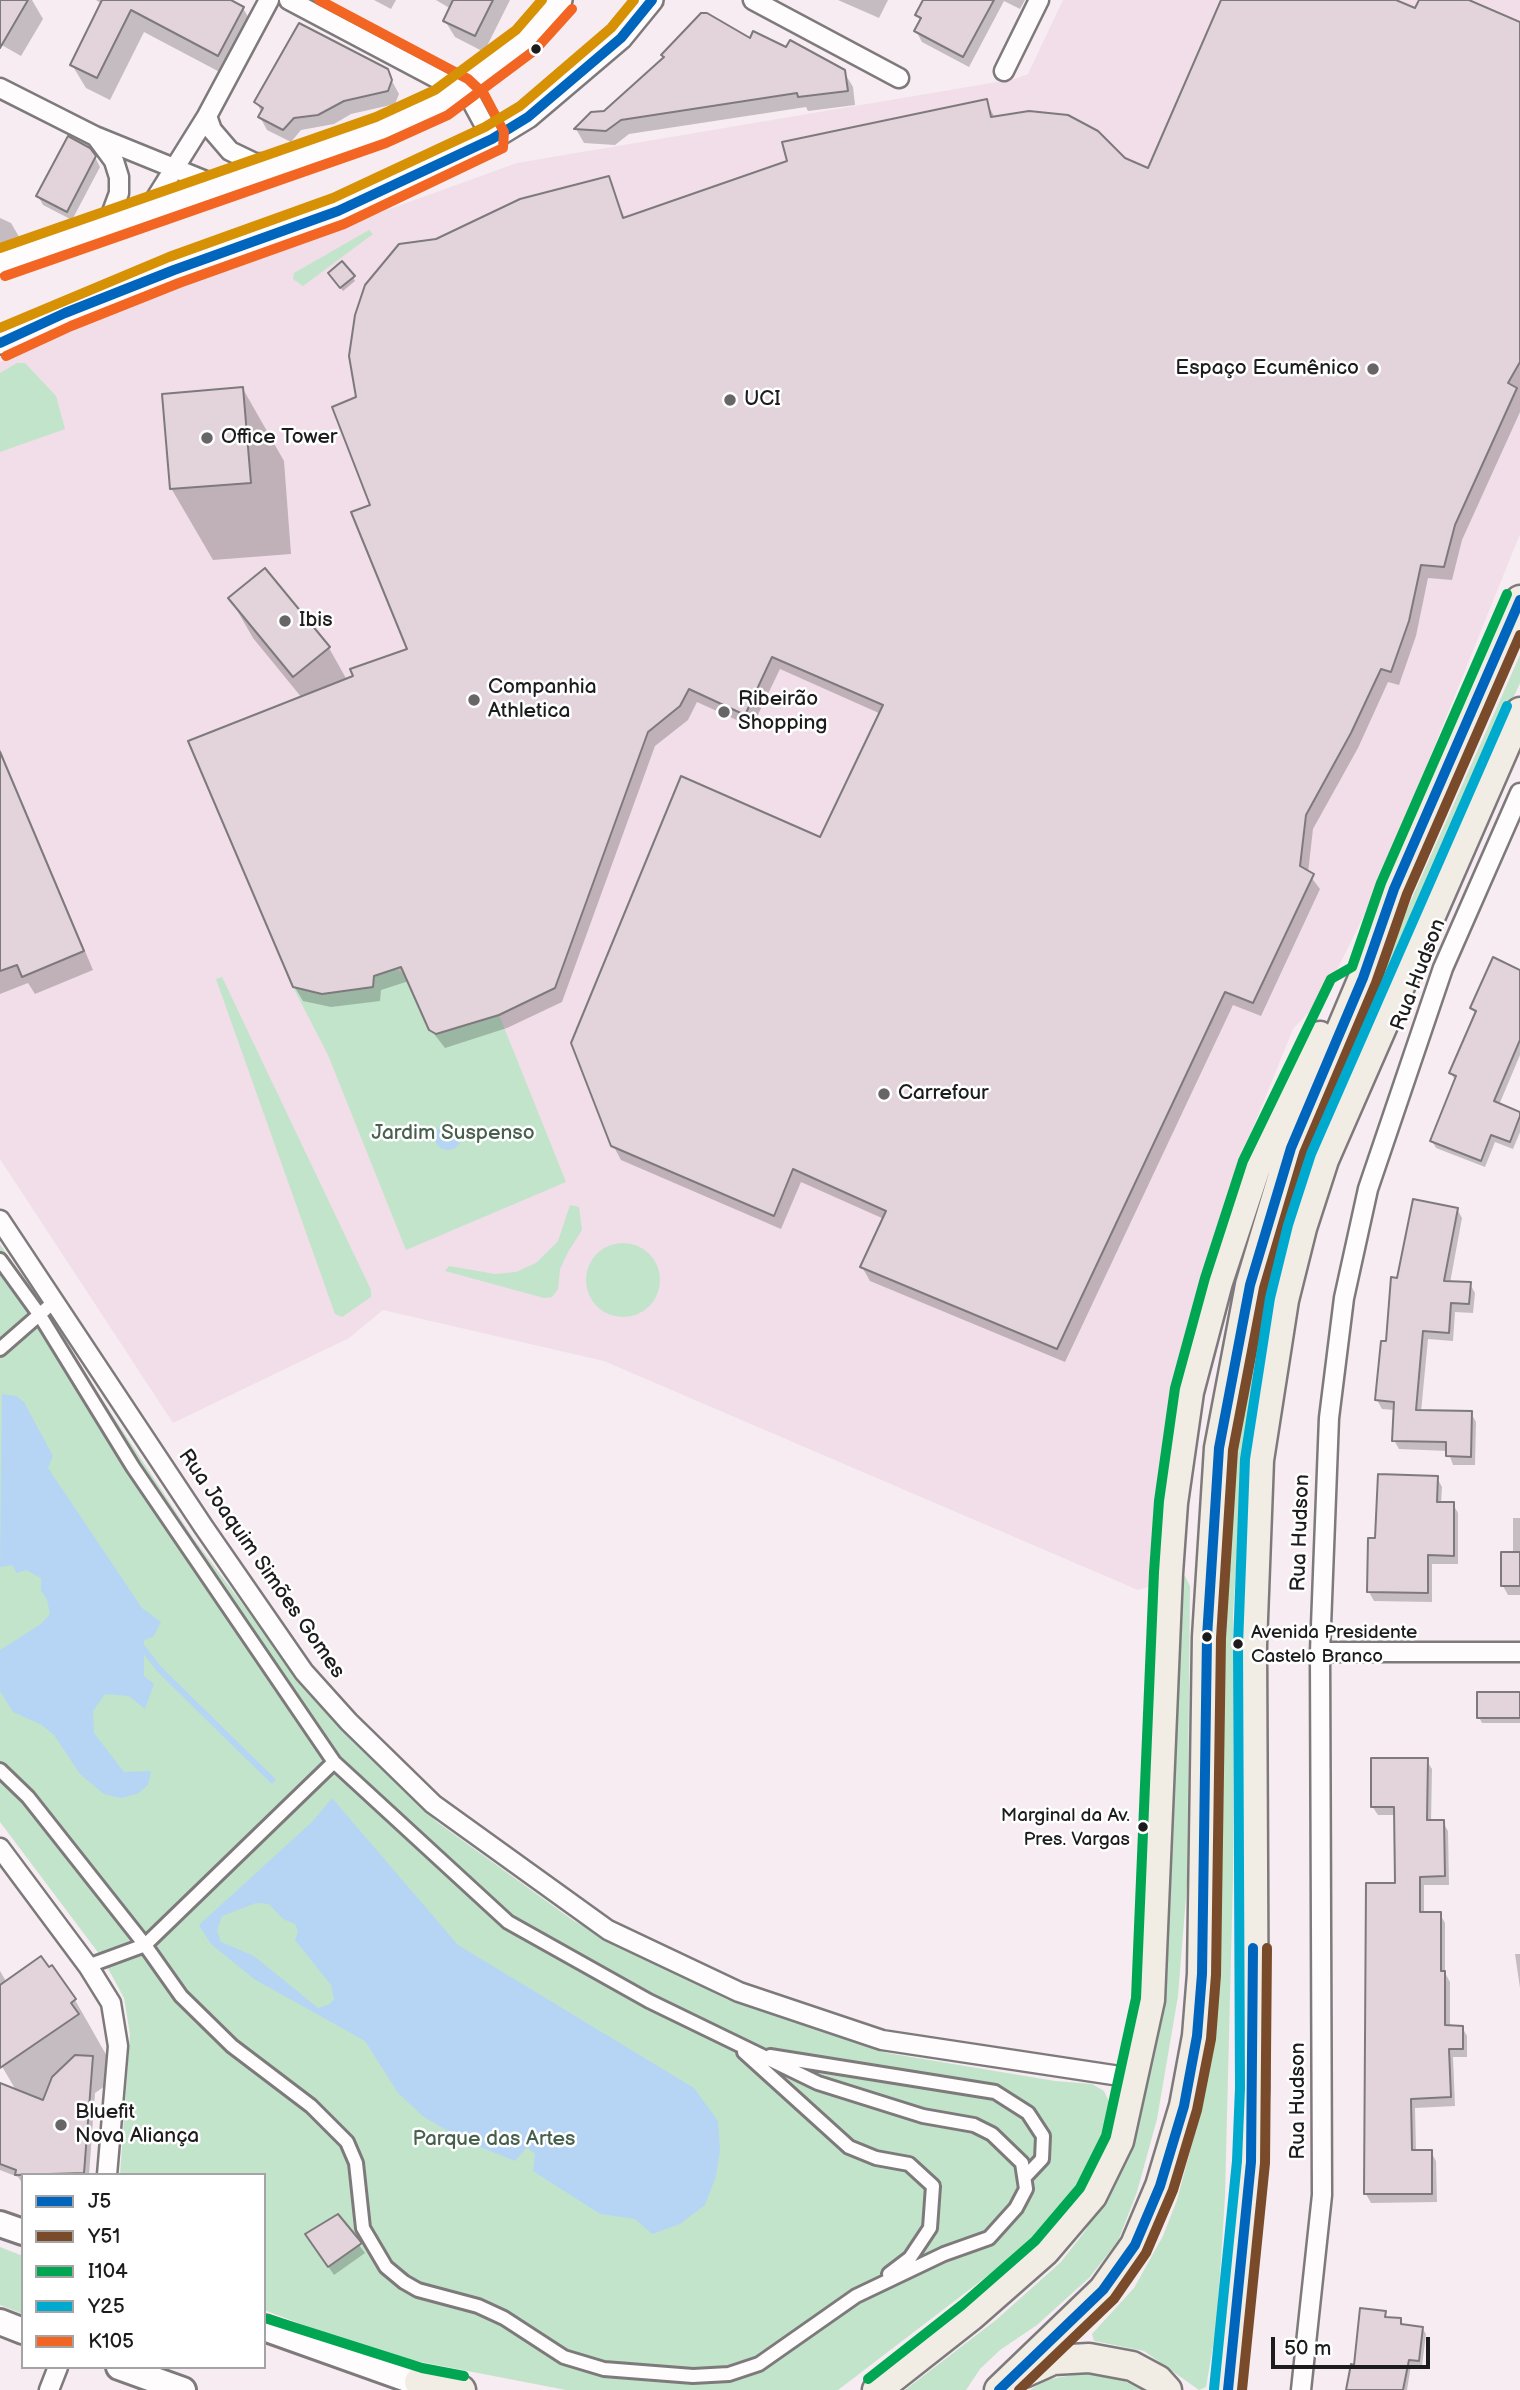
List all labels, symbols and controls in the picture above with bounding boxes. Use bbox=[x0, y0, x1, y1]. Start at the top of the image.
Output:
unlabelled marker bbox=[529, 42, 543, 56]
place label: Espaço Ecumênico bbox=[1175, 356, 1359, 382]
marker: Espaço Ecumênico bbox=[1365, 361, 1381, 377]
place label: UCI bbox=[744, 387, 781, 413]
marker: UCI bbox=[722, 392, 738, 408]
place label: Office Tower bbox=[221, 425, 337, 451]
marker: Office Tower bbox=[199, 430, 215, 446]
place label: Ibis bbox=[299, 608, 333, 634]
marker: Ibis bbox=[277, 613, 293, 629]
place label: Companhia Athletica bbox=[488, 675, 597, 725]
place label: Ribeirão Shopping bbox=[738, 687, 827, 737]
marker: Companhia Athletica bbox=[466, 692, 482, 708]
marker: Ribeirão Shopping bbox=[716, 704, 732, 720]
street label: Rua Hudson bbox=[1386, 916, 1452, 1034]
place label: Carrefour bbox=[898, 1081, 989, 1107]
marker: Carrefour bbox=[876, 1086, 892, 1102]
park label: Jardim Suspenso bbox=[371, 1121, 535, 1147]
street label: Rua Joaquim Simões Gomes bbox=[172, 1445, 350, 1683]
street label: Rua Hudson bbox=[1286, 1474, 1316, 1592]
place label: Avenida Presidente Castelo Branco bbox=[1251, 1622, 1417, 1666]
unlabelled marker bbox=[1200, 1630, 1214, 1644]
marker: Avenida Presidente Castelo Branco bbox=[1231, 1637, 1245, 1651]
place label: Marginal da Av. Pres. Vargas bbox=[1001, 1805, 1130, 1849]
marker: Marginal da Av. Pres. Vargas bbox=[1136, 1820, 1150, 1834]
street label: Rua Hudson bbox=[1286, 2042, 1312, 2160]
place label: Bluefit Nova Aliança bbox=[75, 2100, 199, 2150]
marker: Bluefit Nova Aliança bbox=[53, 2117, 69, 2133]
park label: Parque das Artes bbox=[413, 2127, 575, 2153]
legend bbox=[21, 2173, 266, 2369]
text: J5 bbox=[88, 2189, 111, 2214]
text: Y51 bbox=[88, 2224, 120, 2249]
text: I104 bbox=[88, 2259, 128, 2284]
text: Y25 bbox=[88, 2294, 125, 2319]
scale bar bbox=[1275, 2324, 1434, 2368]
text: K105 bbox=[88, 2329, 134, 2354]
text: 50 m bbox=[1284, 2336, 1331, 2361]

